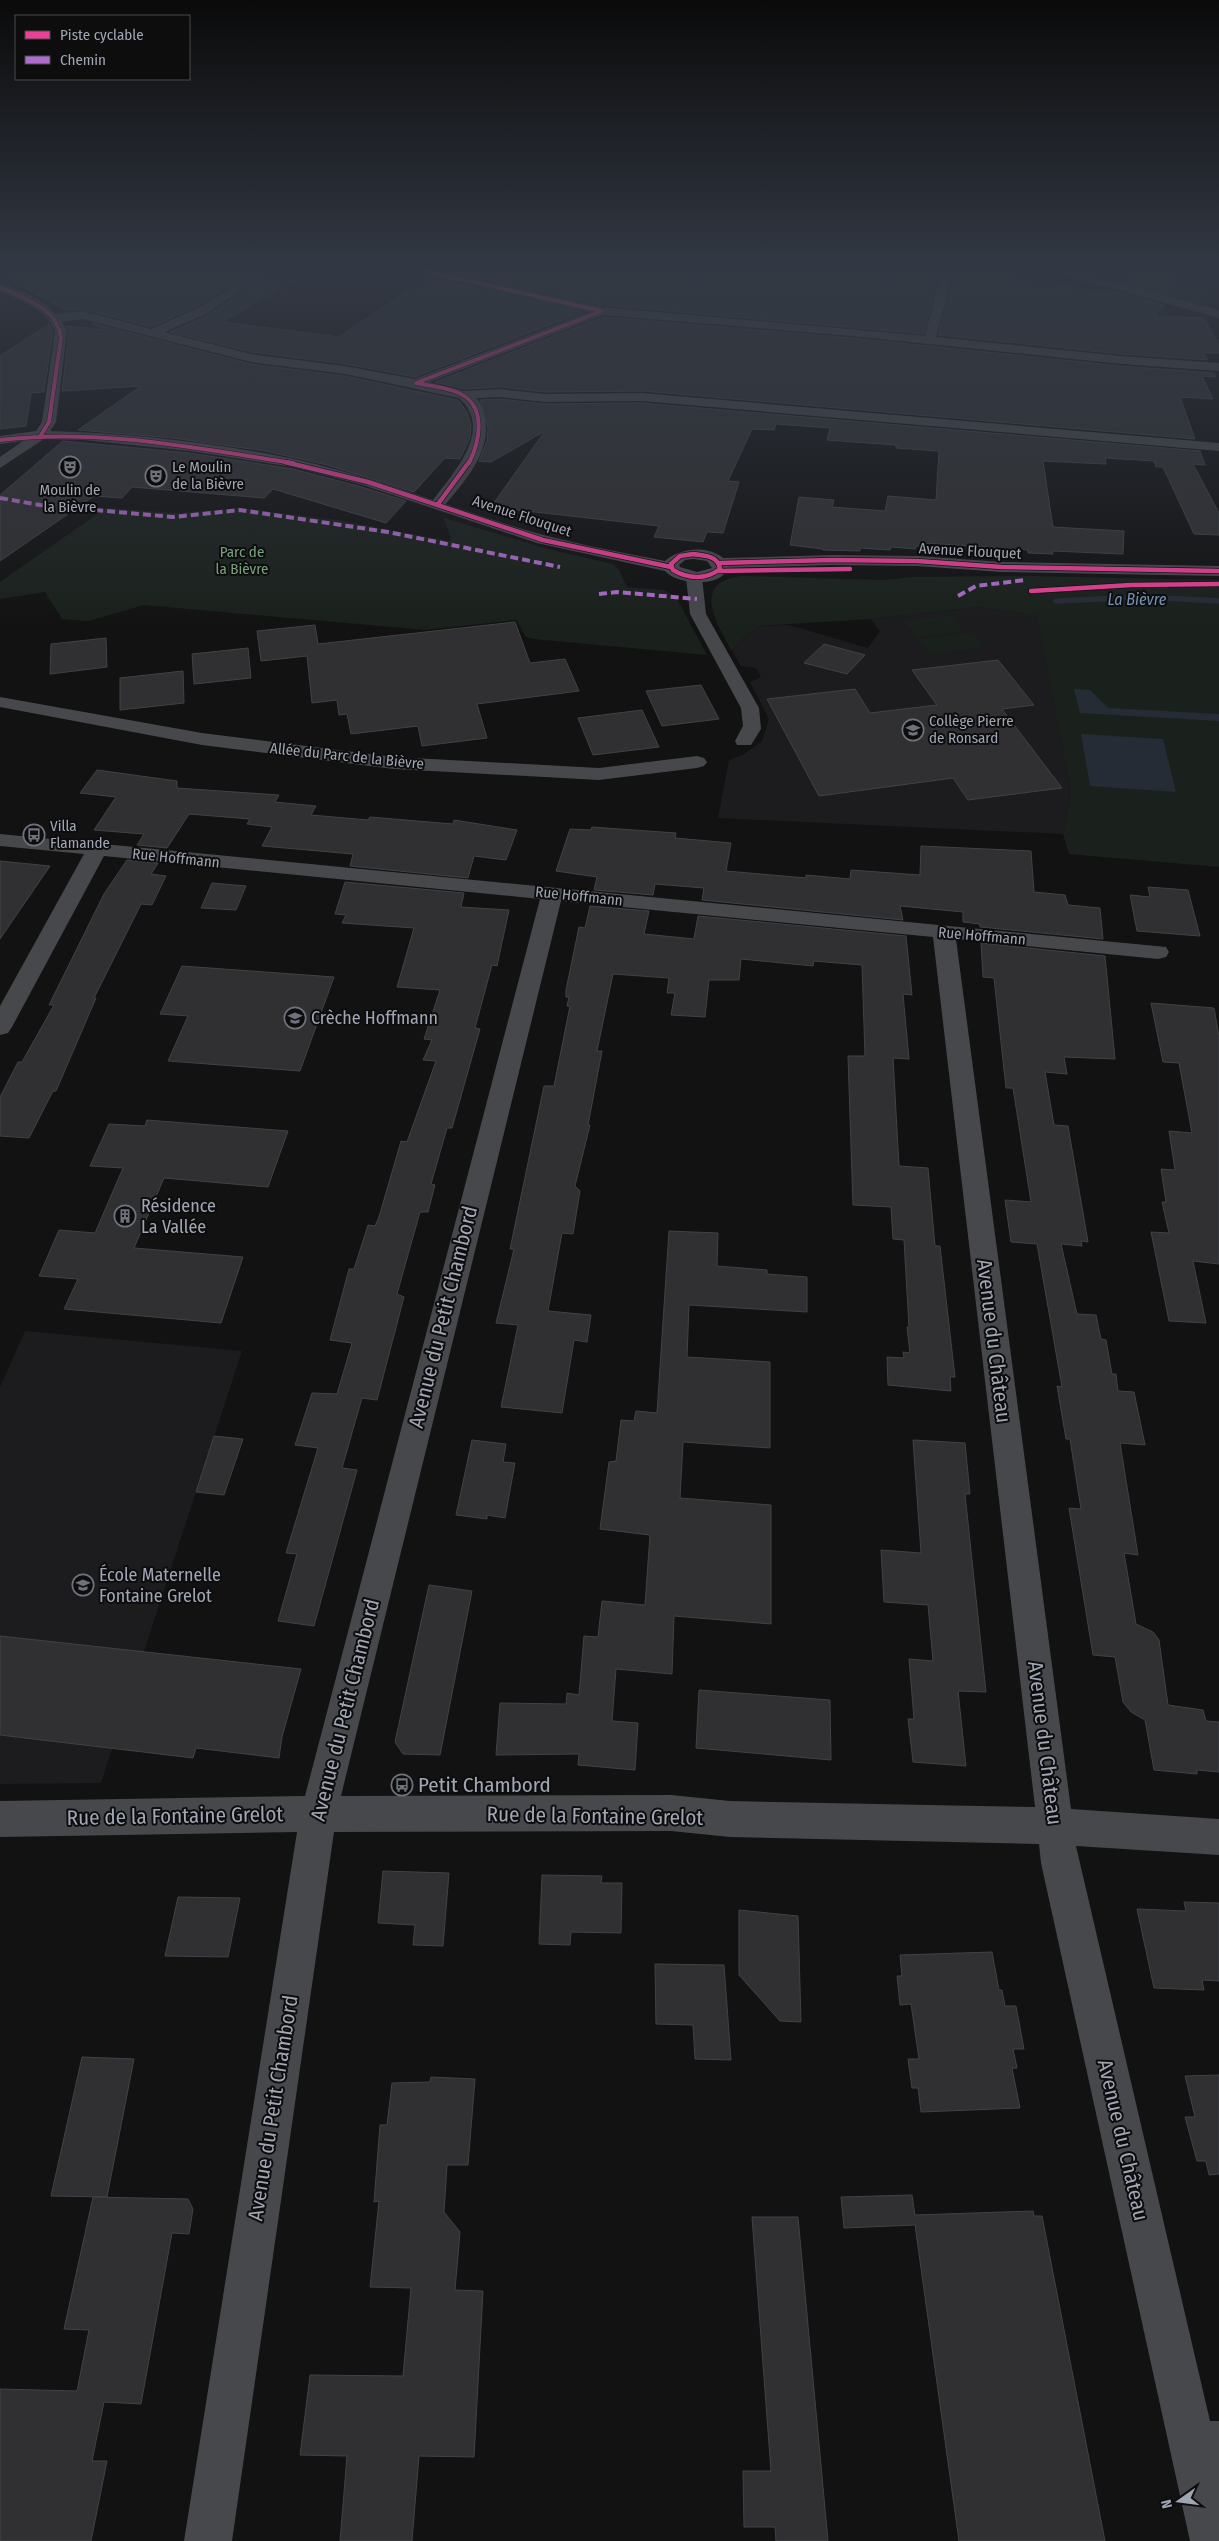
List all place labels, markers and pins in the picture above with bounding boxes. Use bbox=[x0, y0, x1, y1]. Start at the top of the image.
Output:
theatre icon: Moulin de la Bièvre bbox=[58, 455, 82, 479]
place label: Le Moulin de la Bièvre bbox=[172, 458, 244, 493]
theatre icon: Le Moulin de la Bièvre bbox=[144, 464, 168, 488]
place label: Moulin de la Bièvre bbox=[39, 481, 101, 516]
place label: Collège Pierre de Ronsard bbox=[929, 712, 1014, 747]
school or university icon: Collège Pierre de Ronsard bbox=[901, 718, 925, 742]
place label: Villa Flamande bbox=[50, 817, 110, 852]
bus stop icon: Villa Flamande bbox=[22, 823, 46, 847]
school or university icon: Crèche Hoffmann bbox=[283, 1006, 307, 1030]
place label: Crèche Hoffmann bbox=[311, 1007, 438, 1029]
place label: Résidence La Vallée bbox=[141, 1195, 216, 1238]
building icon: Résidence La Vallée bbox=[113, 1204, 137, 1228]
place label: École Maternelle Fontaine Grelot bbox=[99, 1563, 221, 1607]
school or university icon: École Maternelle Fontaine Grelot bbox=[71, 1573, 95, 1597]
place label: Petit Chambord bbox=[418, 1772, 551, 1798]
bus stop icon: Petit Chambord bbox=[390, 1773, 414, 1797]

